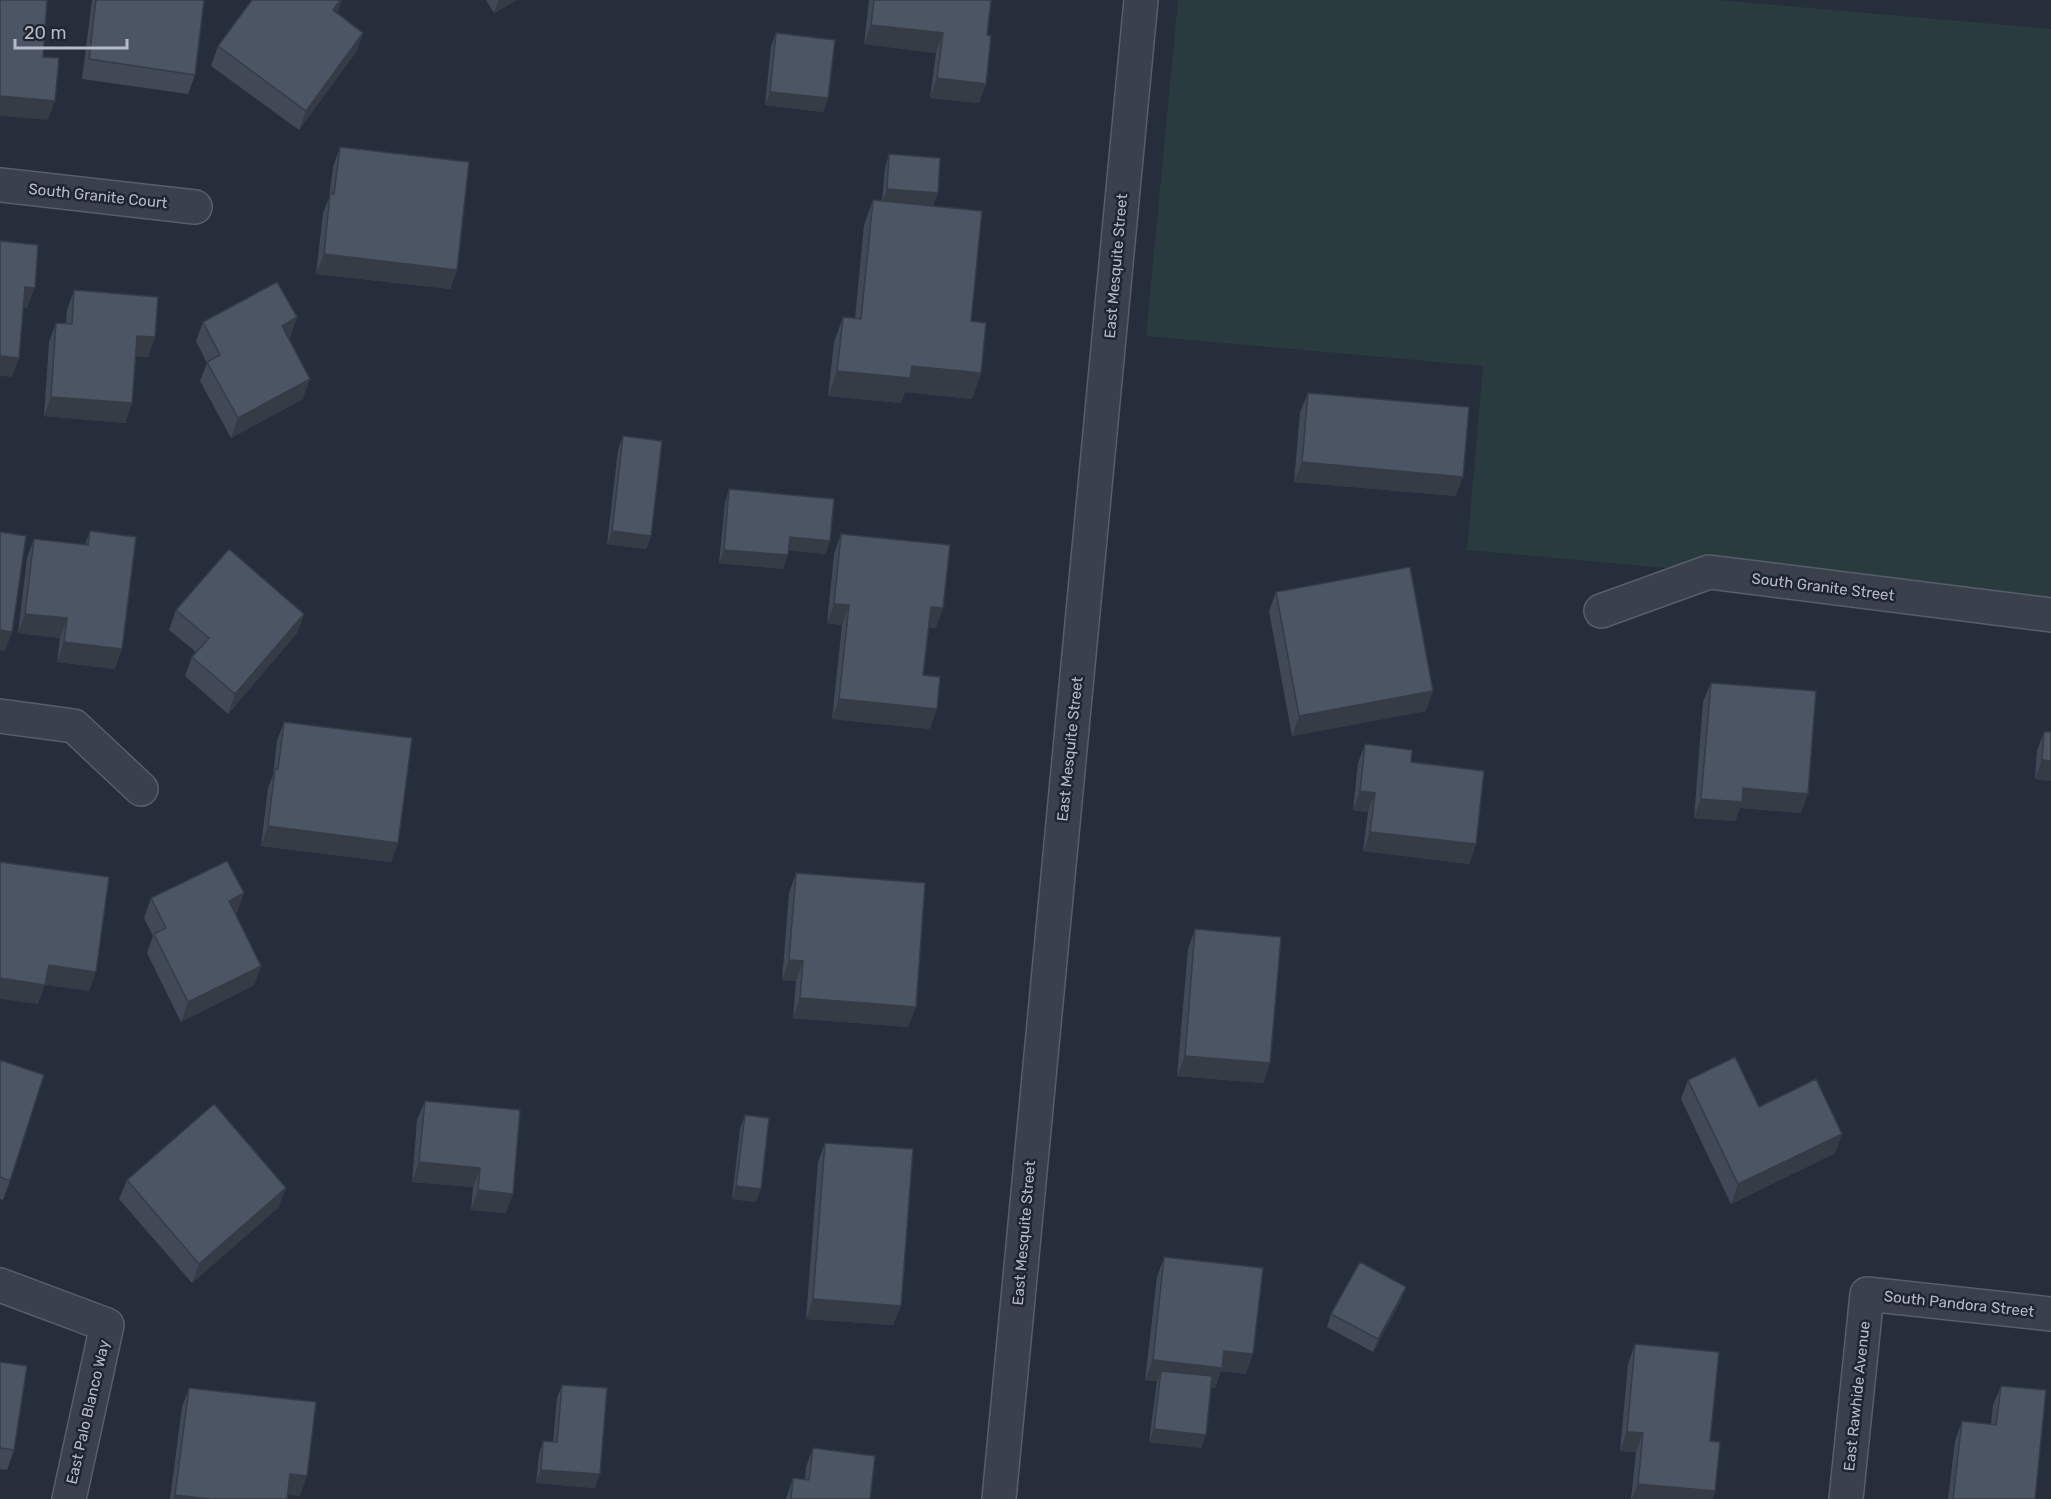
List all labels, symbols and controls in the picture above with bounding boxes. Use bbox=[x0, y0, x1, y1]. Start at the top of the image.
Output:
scale bar bbox=[15, 12, 128, 50]
text: 20 m bbox=[24, 22, 66, 44]
street label: South Granite Court bbox=[28, 180, 168, 212]
street label: East Mesquite Street bbox=[1101, 193, 1131, 339]
street label: South Granite Street bbox=[1751, 569, 1896, 605]
street label: East Mesquite Street bbox=[1053, 676, 1087, 822]
street label: East Mesquite Street bbox=[1009, 1160, 1039, 1306]
street label: South Pandora Street bbox=[1883, 1287, 2035, 1321]
street label: East Rawhide Avenue bbox=[1840, 1320, 1874, 1472]
street label: East Palo Blanco Way bbox=[63, 1338, 113, 1486]

